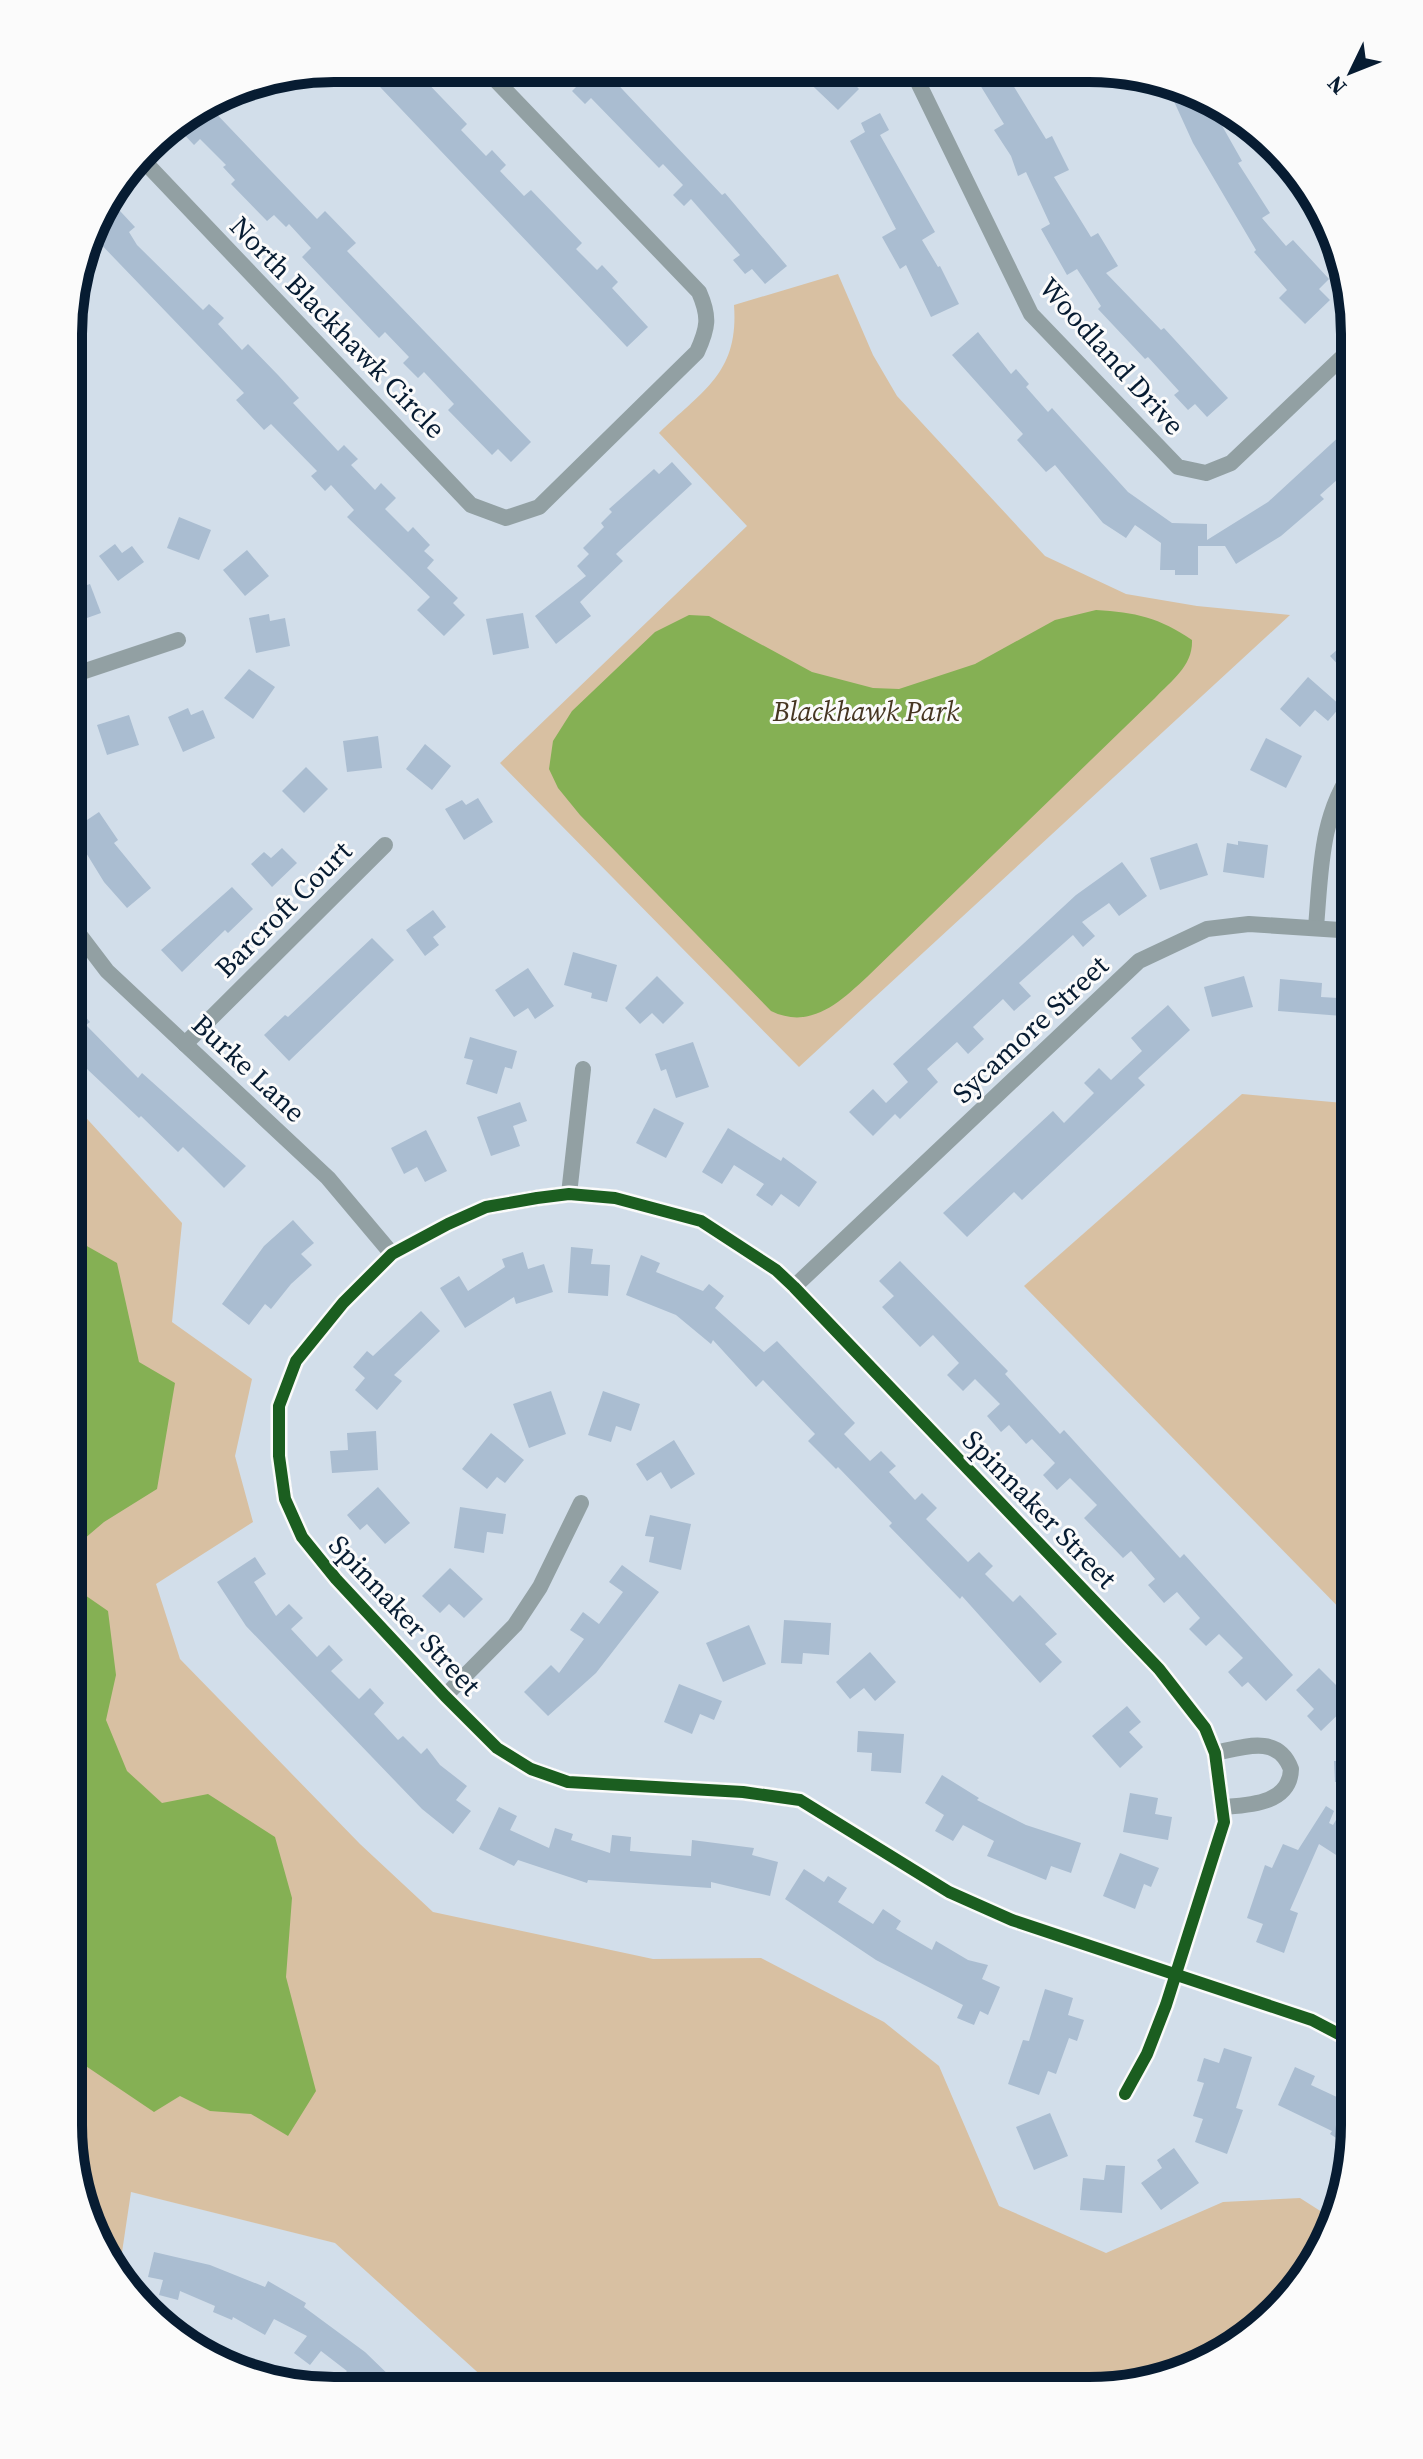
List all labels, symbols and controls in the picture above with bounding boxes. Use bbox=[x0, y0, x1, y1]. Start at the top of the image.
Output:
north arrow bbox=[1311, 32, 1391, 112]
text: N bbox=[1320, 70, 1353, 102]
street label: North Blackhawk Circle bbox=[222, 208, 454, 446]
street label: Woodland Drive bbox=[1031, 269, 1193, 443]
park label: Blackhawk Park bbox=[772, 692, 960, 730]
street label: Barcroft Court bbox=[206, 832, 360, 986]
street label: Sycamore Street bbox=[944, 946, 1117, 1111]
street label: Burke Lane bbox=[184, 1006, 314, 1130]
street label: Spinnaker Street bbox=[955, 1421, 1126, 1597]
street label: Spinnaker Street bbox=[321, 1526, 490, 1704]

